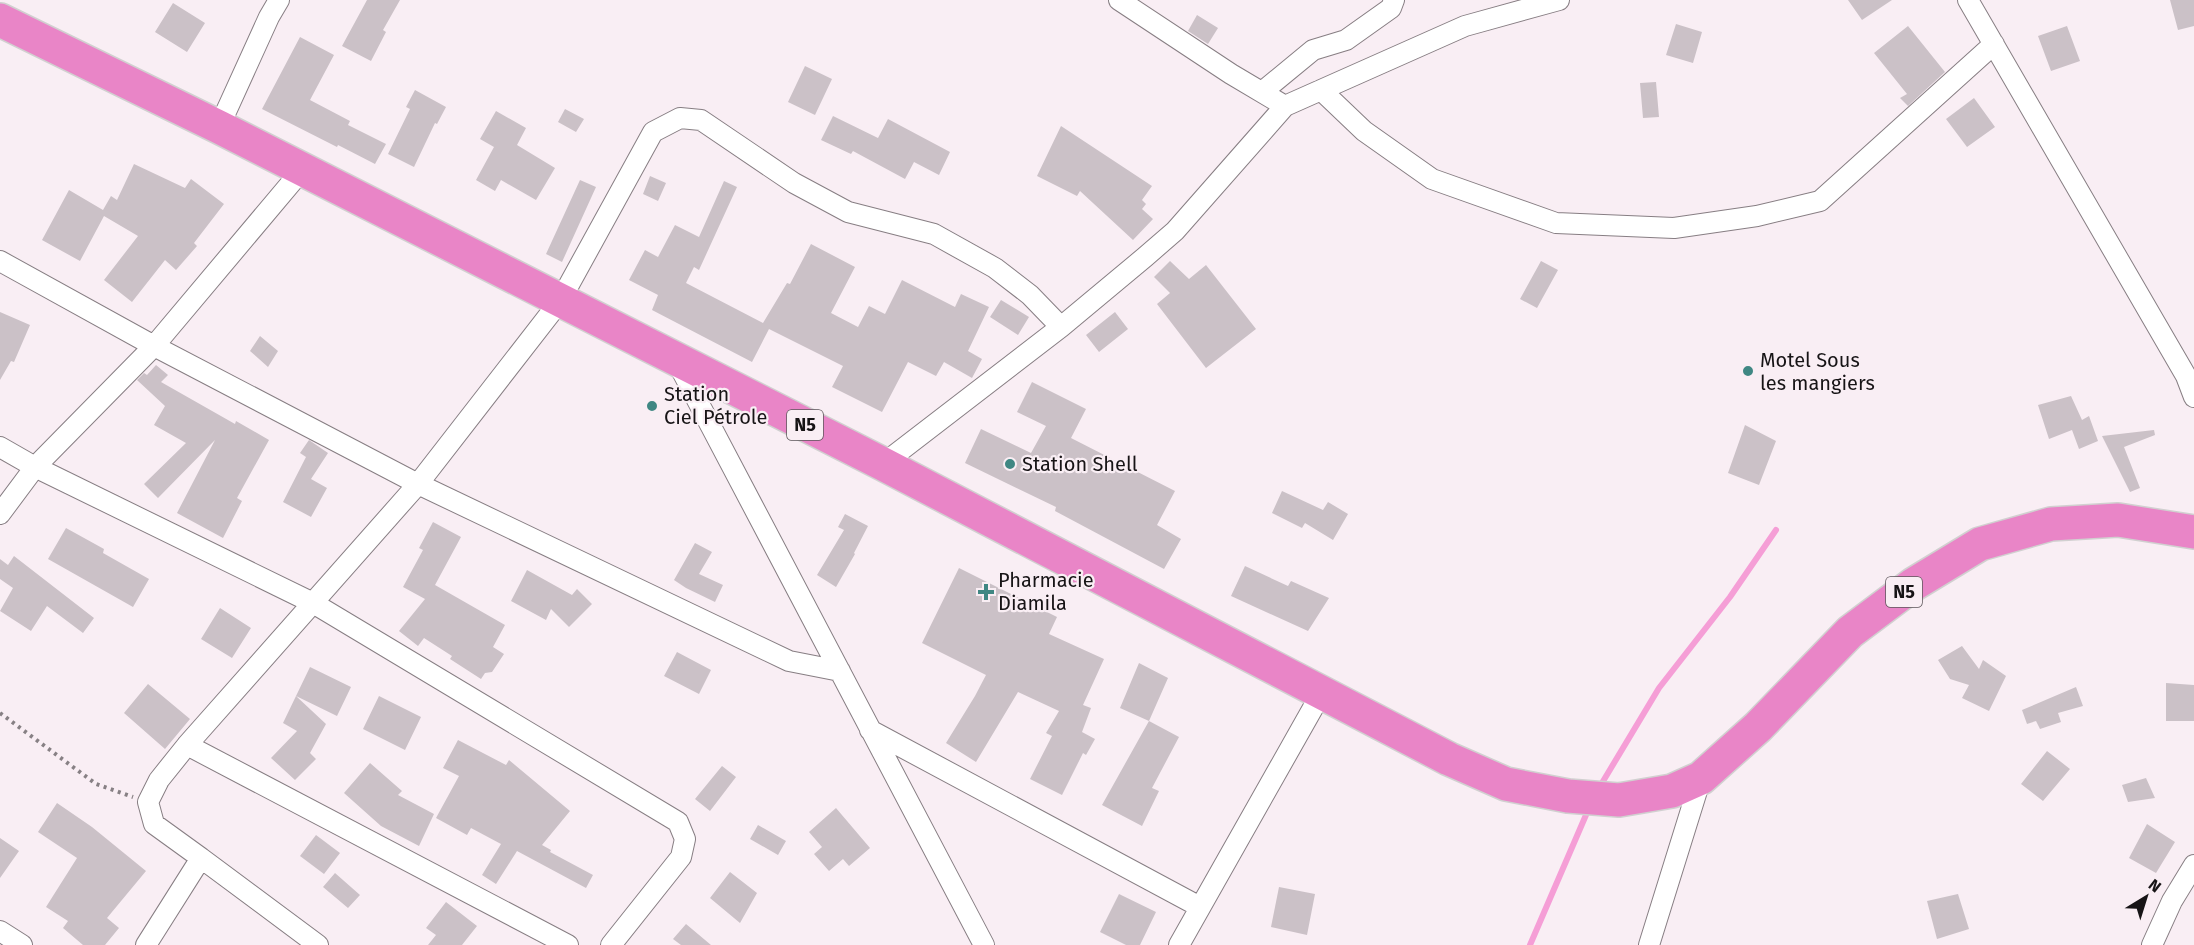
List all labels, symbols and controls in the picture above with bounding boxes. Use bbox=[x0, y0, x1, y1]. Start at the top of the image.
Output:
place label: Motel Sous les mangiers bbox=[1760, 348, 1875, 395]
marker: Motel Sous les mangiers bbox=[1741, 364, 1755, 378]
place label: Station Ciel Pétrole bbox=[664, 382, 768, 429]
marker: Station Ciel Pétrole bbox=[645, 399, 659, 413]
road number: N5 bbox=[787, 410, 823, 440]
place label: Station Shell bbox=[1022, 452, 1138, 476]
marker: Station Shell bbox=[1003, 457, 1017, 471]
place label: Pharmacie Diamila bbox=[998, 568, 1094, 615]
road number: N5 bbox=[1886, 577, 1922, 607]
marker: Pharmacie Diamila bbox=[979, 585, 993, 599]
north arrow bbox=[2116, 867, 2176, 927]
text: N bbox=[2145, 875, 2165, 896]

